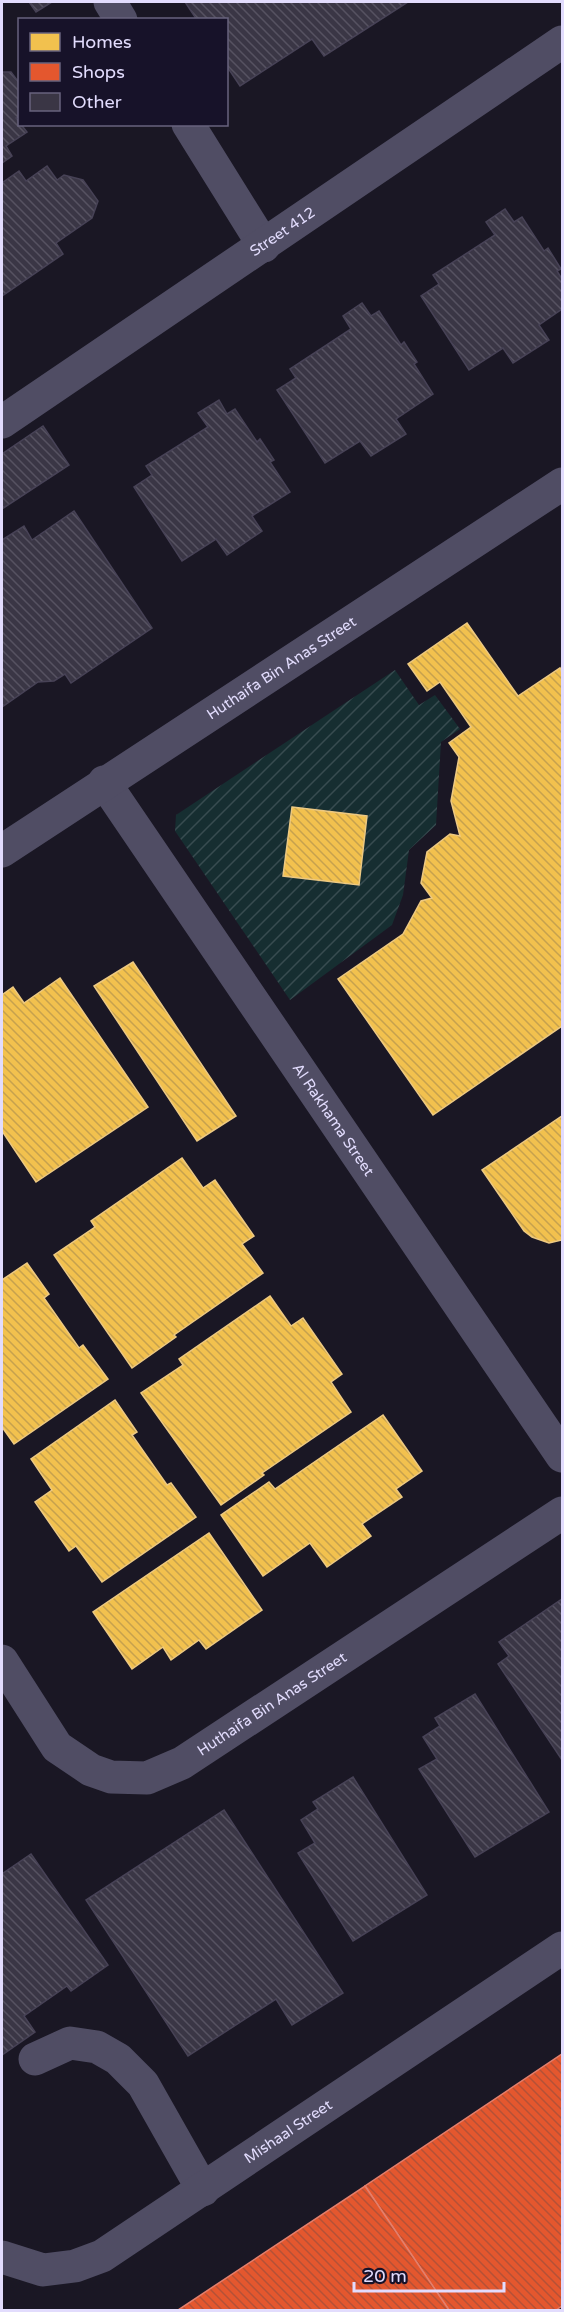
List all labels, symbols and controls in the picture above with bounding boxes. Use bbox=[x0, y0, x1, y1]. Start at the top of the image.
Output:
legend bbox=[18, 18, 228, 126]
text: Homes bbox=[72, 31, 132, 53]
text: Shops bbox=[72, 61, 125, 83]
text: Other bbox=[72, 91, 122, 113]
street label: Street 412 bbox=[246, 203, 319, 260]
street label: Huthaifa Bin Anas Street bbox=[203, 612, 360, 723]
street label: Al Rakhama Street bbox=[289, 1060, 378, 1180]
street label: Huthaifa Bin Anas Street bbox=[194, 1648, 350, 1759]
street label: Mishaal Street bbox=[241, 2095, 336, 2167]
scale bar bbox=[354, 2255, 504, 2293]
text: 20 m bbox=[363, 2265, 407, 2287]

